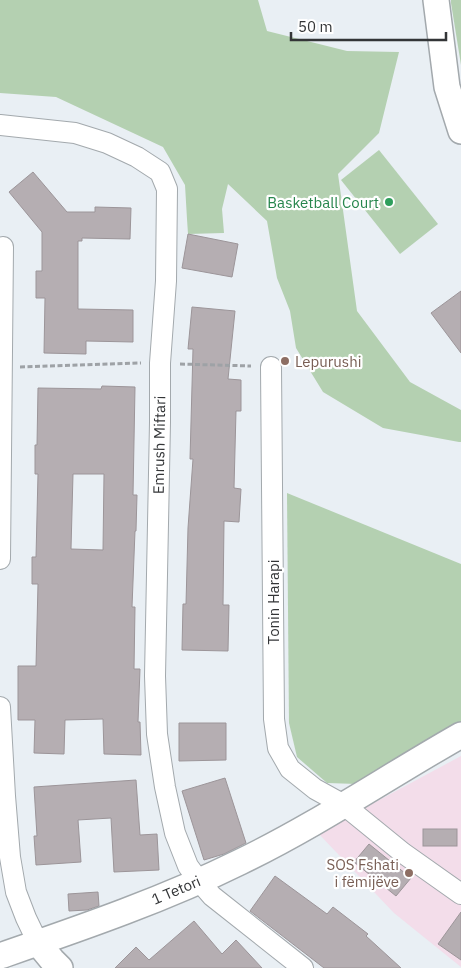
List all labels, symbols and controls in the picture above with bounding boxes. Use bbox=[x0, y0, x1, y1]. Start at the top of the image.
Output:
scale bar bbox=[291, 10, 446, 42]
text: 50 m bbox=[298, 17, 333, 36]
place label: Basketball Court bbox=[267, 193, 379, 212]
marker: Basketball Court bbox=[383, 196, 395, 208]
place label: Lepurushi bbox=[295, 352, 361, 371]
marker: Lepurushi bbox=[279, 355, 291, 367]
street label: Emrush Miftari bbox=[149, 396, 169, 494]
street label: Tonin Harapi bbox=[264, 560, 283, 644]
place label: SOS Fshati i fëmijëve bbox=[326, 855, 399, 891]
marker: SOS Fshati i fëmijëve bbox=[403, 867, 415, 879]
street label: 1 Tetori bbox=[149, 871, 203, 909]

